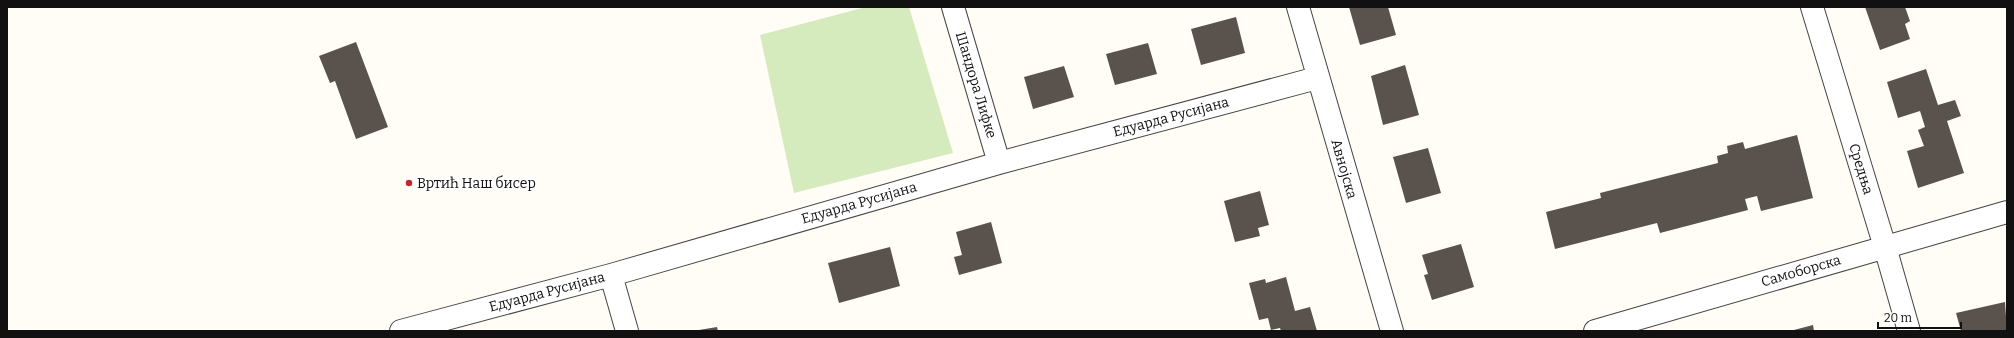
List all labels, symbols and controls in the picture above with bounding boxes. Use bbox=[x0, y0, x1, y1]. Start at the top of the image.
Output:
street label: Шандора Лифке bbox=[952, 30, 1000, 140]
street label: Едуарда Русијана bbox=[1111, 93, 1231, 141]
street label: Авнојска bbox=[1327, 137, 1361, 201]
street label: Средња bbox=[1845, 142, 1877, 197]
place label: Вртић Наш бисер bbox=[417, 175, 536, 192]
marker: Вртић Наш бисер bbox=[404, 178, 414, 188]
street label: Едуарда Русијана bbox=[799, 178, 919, 228]
street label: Самоборска bbox=[1759, 251, 1843, 290]
street label: Едуарда Русијана bbox=[487, 268, 607, 316]
scale bar bbox=[1878, 304, 1961, 330]
text: 20 m bbox=[1884, 311, 1913, 325]

